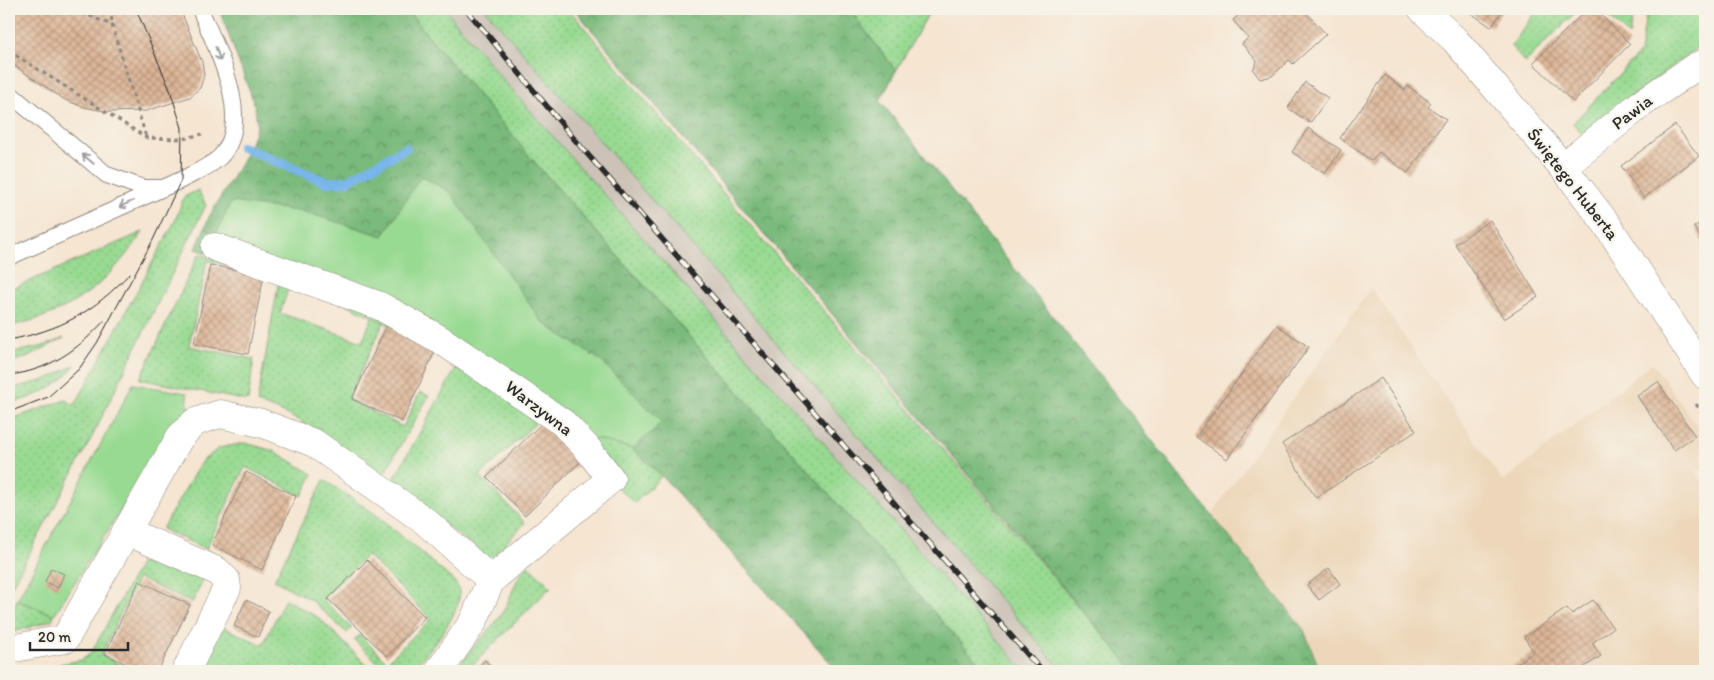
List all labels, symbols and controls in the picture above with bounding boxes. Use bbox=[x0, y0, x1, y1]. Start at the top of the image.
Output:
one-way arrow bbox=[214, 46, 223, 61]
street label: Pawia bbox=[1607, 89, 1657, 134]
street label: Świętego Huberta bbox=[1522, 123, 1624, 245]
one-way arrow bbox=[82, 154, 95, 165]
one-way arrow bbox=[119, 200, 134, 209]
street label: Warzywna bbox=[501, 376, 577, 441]
scale bar bbox=[30, 620, 128, 652]
text: 20 m bbox=[38, 628, 72, 646]

